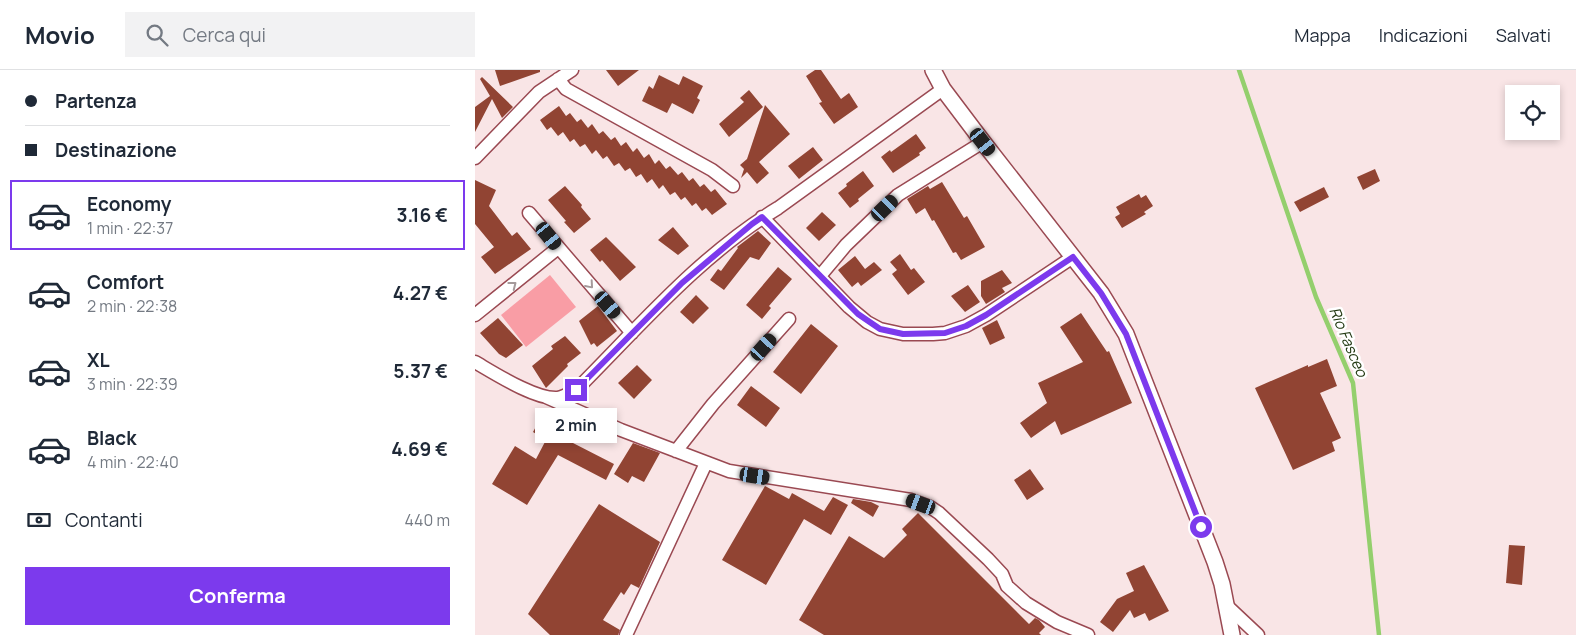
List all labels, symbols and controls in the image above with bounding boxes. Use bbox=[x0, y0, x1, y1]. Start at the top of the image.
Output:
search box bbox=[125, 12, 475, 57]
text: Movio bbox=[25, 18, 95, 51]
icon: search bbox=[143, 21, 171, 49]
text: Cerca qui bbox=[183, 22, 266, 48]
text: Mappa bbox=[1294, 23, 1351, 47]
text: Indicazioni bbox=[1379, 23, 1468, 47]
text: Salvati bbox=[1496, 23, 1551, 47]
map controls bbox=[1505, 85, 1560, 140]
button: locate bbox=[1505, 85, 1560, 140]
text: Partenza bbox=[55, 88, 137, 114]
car bbox=[967, 126, 998, 158]
text: Destinazione bbox=[55, 137, 177, 163]
text: Economy bbox=[87, 191, 171, 217]
car bbox=[869, 192, 901, 224]
icon: car bbox=[27, 193, 72, 238]
text: 3.16 € bbox=[397, 202, 448, 228]
text: 1 min · 22:37 bbox=[87, 217, 173, 239]
car bbox=[533, 220, 564, 252]
text: Comfort bbox=[87, 269, 164, 295]
icon: car bbox=[27, 271, 72, 316]
text: 4.27 € bbox=[393, 280, 448, 306]
one-way arrow bbox=[585, 280, 594, 289]
one-way arrow bbox=[507, 282, 516, 290]
car bbox=[592, 289, 623, 321]
text: 2 min · 22:38 bbox=[87, 295, 177, 317]
water label: Rio Fasceo bbox=[1324, 304, 1373, 381]
car bbox=[748, 331, 779, 363]
text: XL bbox=[87, 347, 110, 373]
icon: car bbox=[27, 349, 72, 394]
text: 5.37 € bbox=[393, 358, 448, 384]
text: 3 min · 22:39 bbox=[87, 373, 178, 395]
route end bbox=[565, 379, 587, 401]
callout: 2 min bbox=[535, 408, 617, 442]
text: 2 min bbox=[555, 414, 597, 436]
text: Black bbox=[87, 425, 136, 451]
icon: car bbox=[27, 427, 72, 472]
text: 4.69 € bbox=[391, 436, 448, 462]
text: 4 min · 22:40 bbox=[87, 451, 179, 473]
car bbox=[739, 466, 770, 486]
car bbox=[904, 492, 937, 516]
icon: cash bbox=[25, 506, 53, 534]
text: Contanti bbox=[65, 507, 143, 533]
text: 440 m bbox=[404, 509, 450, 531]
route start bbox=[1190, 516, 1212, 538]
button: Conferma bbox=[25, 567, 450, 625]

